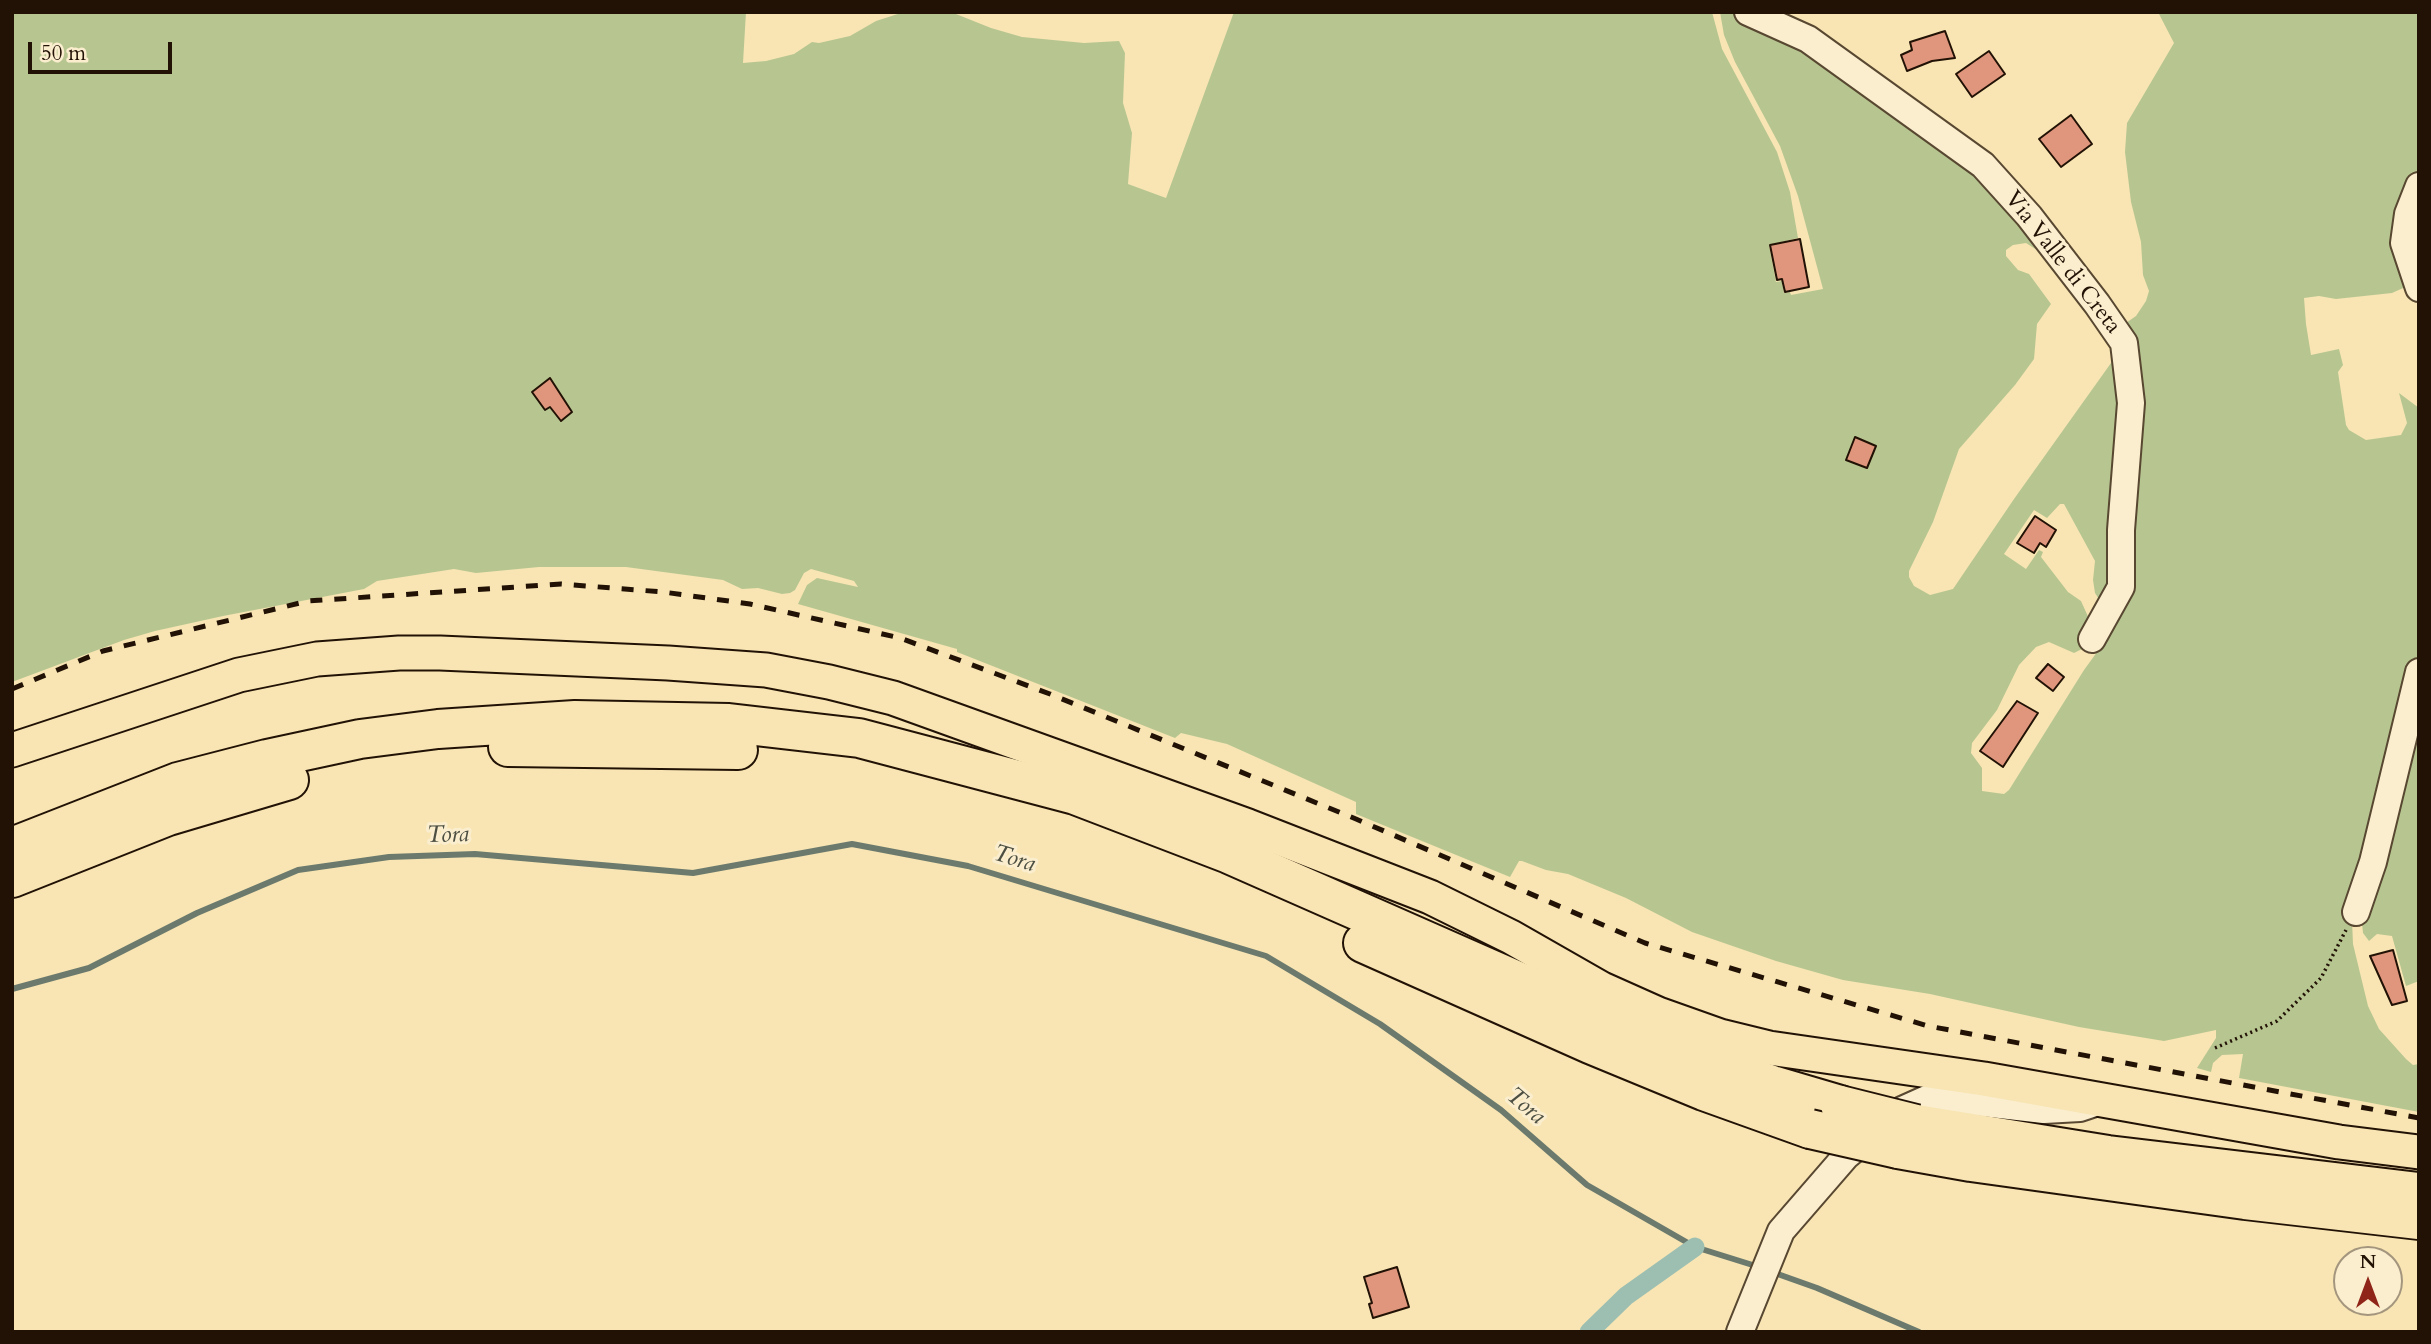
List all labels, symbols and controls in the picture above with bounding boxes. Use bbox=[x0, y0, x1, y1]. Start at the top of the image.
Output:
scale bar bbox=[32, 28, 175, 72]
text: 50 m bbox=[41, 39, 86, 68]
street label: Via Valle di Creta bbox=[1998, 186, 2126, 340]
water label: Tora bbox=[427, 821, 469, 851]
water label: Tora bbox=[989, 840, 1039, 880]
water label: Tora bbox=[1499, 1082, 1551, 1132]
north arrow bbox=[2333, 1246, 2403, 1316]
text: N bbox=[2360, 1249, 2376, 1275]

